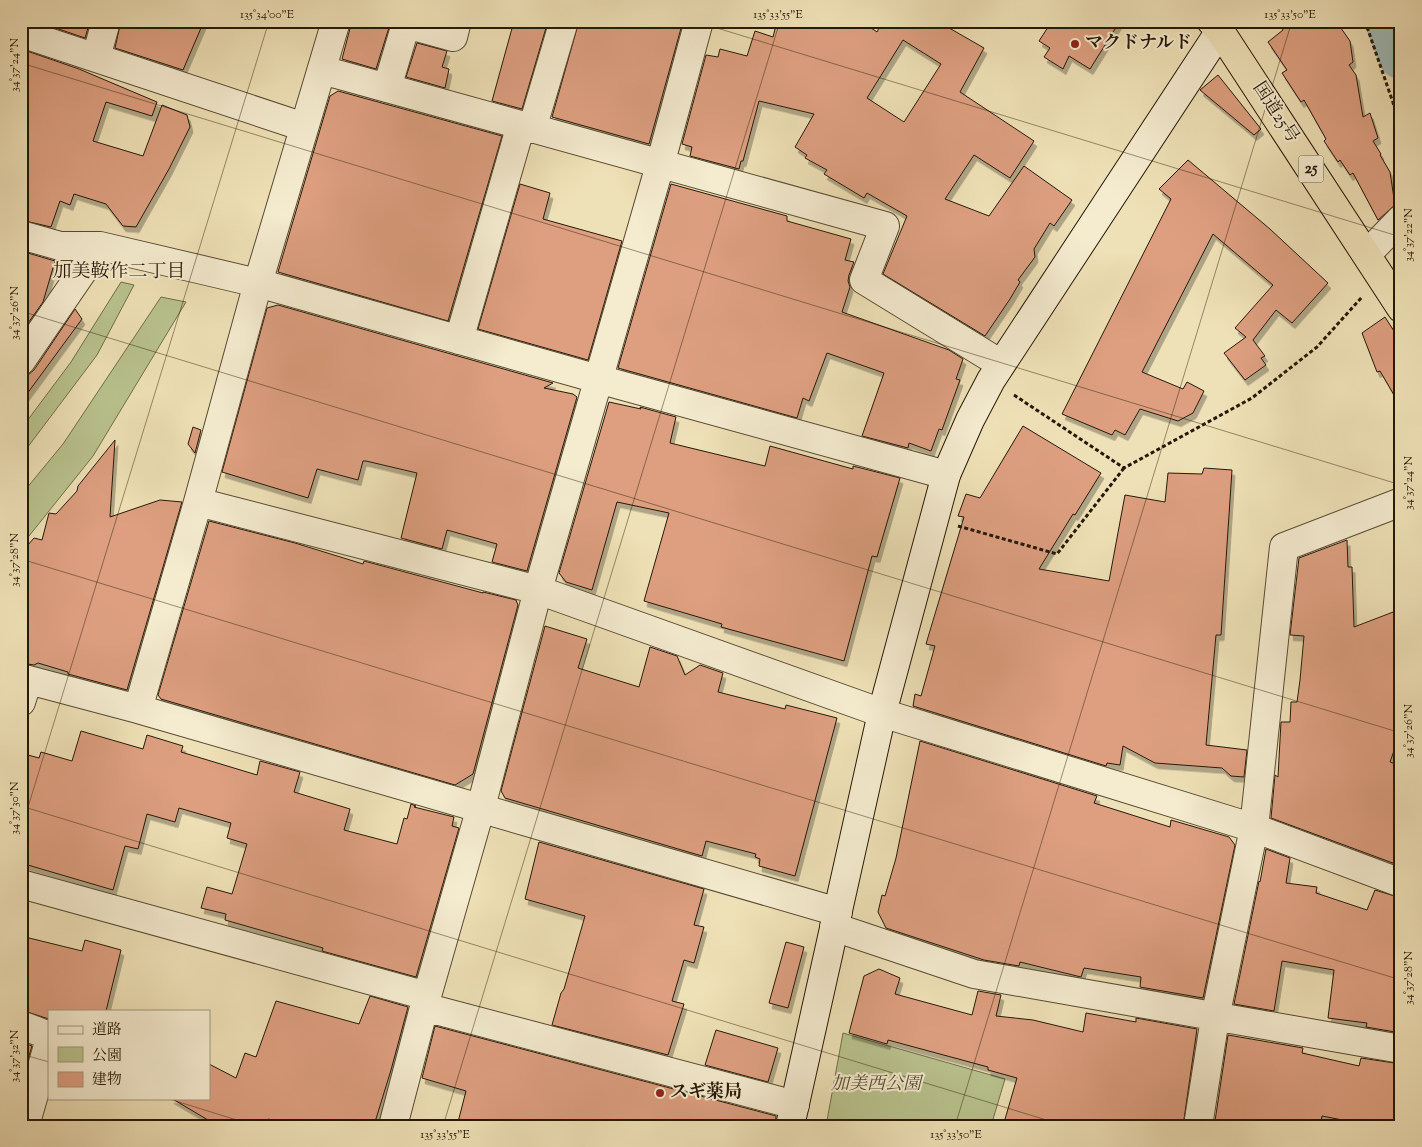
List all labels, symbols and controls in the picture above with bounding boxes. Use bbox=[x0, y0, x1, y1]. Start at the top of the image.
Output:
text: 135°34'00"E bbox=[240, 6, 295, 24]
text: 135°33'55"E bbox=[753, 6, 804, 24]
text: 135°33'50"E bbox=[1264, 6, 1316, 24]
place label: マクドナルド bbox=[1085, 31, 1192, 57]
text: 34°37'24"N bbox=[6, 38, 24, 92]
marker: マクドナルド bbox=[1069, 38, 1081, 50]
street label: 国道25号 bbox=[1245, 77, 1305, 149]
road number: 25 bbox=[1298, 156, 1324, 182]
text: 34°37'22"N bbox=[1400, 208, 1418, 262]
district label: 加美鞍作二丁目 bbox=[52, 259, 186, 286]
text: 34°37'26"N bbox=[6, 286, 24, 340]
text: 34°37'24"N bbox=[1400, 456, 1418, 510]
text: 34°37'28"N bbox=[6, 533, 24, 587]
text: 34°37'26"N bbox=[1400, 704, 1418, 758]
text: 34°37'30"N bbox=[6, 781, 24, 835]
text: 34°37'28"N bbox=[1400, 951, 1418, 1005]
legend bbox=[48, 1010, 210, 1100]
text: 道路 bbox=[92, 1020, 122, 1041]
text: 34°37'32"N bbox=[6, 1029, 24, 1082]
text: 公園 bbox=[92, 1046, 122, 1067]
text: 建物 bbox=[92, 1070, 122, 1091]
park label: 加美西公園 bbox=[831, 1072, 924, 1098]
place label: スギ薬局 bbox=[670, 1080, 742, 1106]
marker: スギ薬局 bbox=[654, 1087, 666, 1099]
text: 135°33'55"E bbox=[420, 1126, 471, 1144]
text: 135°33'50"E bbox=[930, 1126, 982, 1144]

